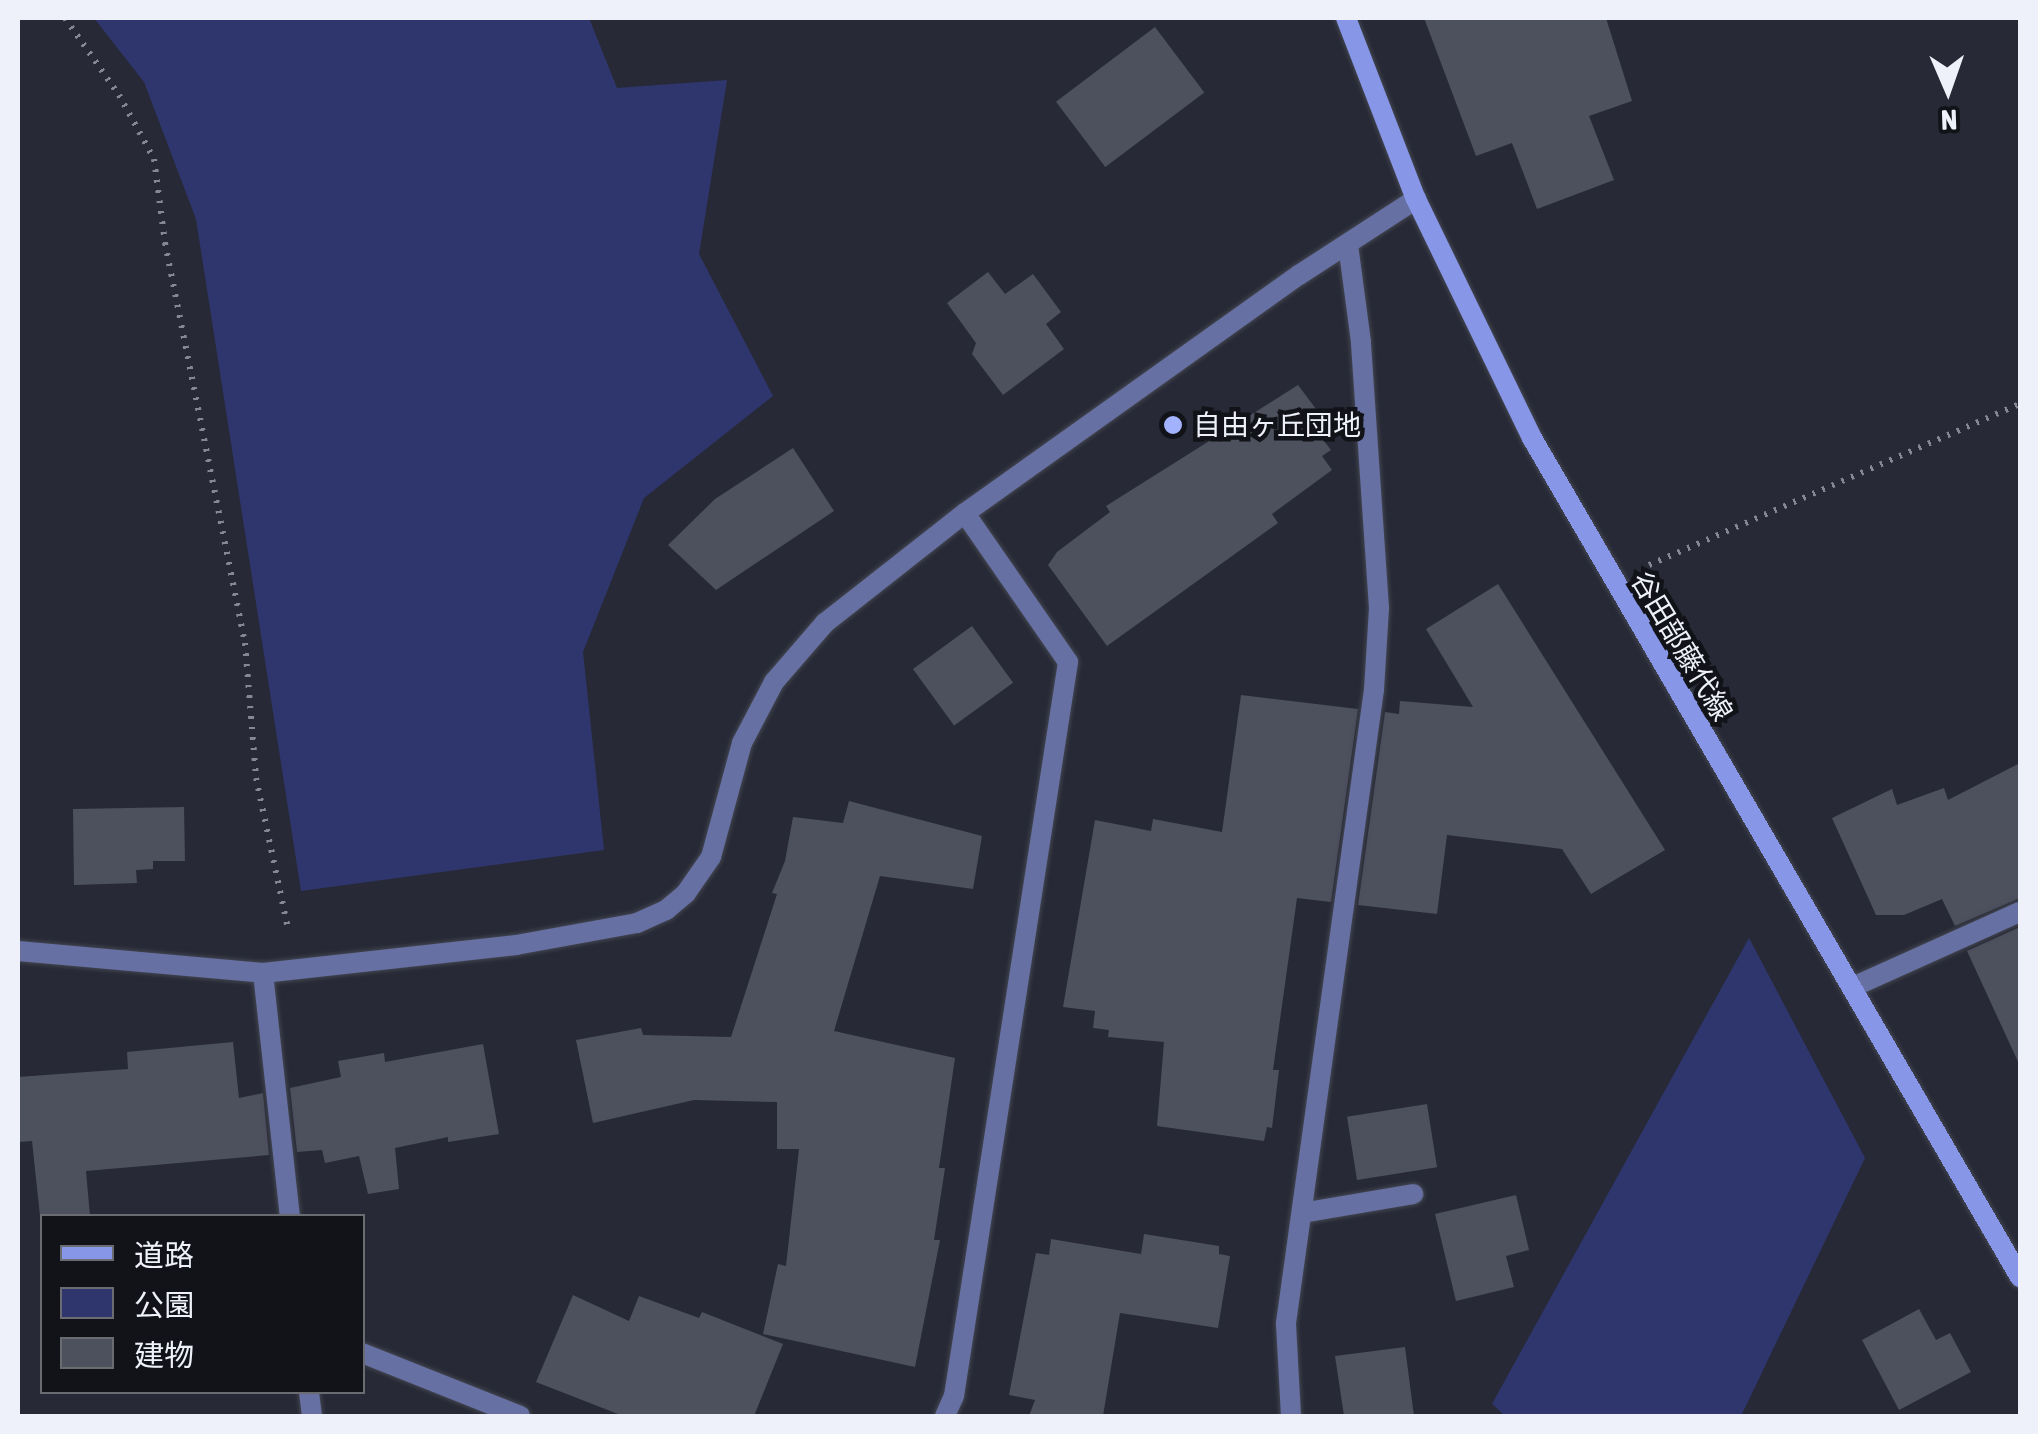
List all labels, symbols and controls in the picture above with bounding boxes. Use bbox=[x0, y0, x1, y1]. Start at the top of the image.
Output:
north arrow bbox=[1898, 40, 1998, 140]
text: N bbox=[1940, 104, 1958, 136]
place label: 自由ヶ丘団地 bbox=[1193, 408, 1361, 442]
marker: 自由ヶ丘団地 bbox=[1162, 414, 1184, 436]
street label: 谷田部藤代線 bbox=[1624, 565, 1740, 727]
legend bbox=[40, 1214, 365, 1394]
text: 道路 bbox=[134, 1238, 194, 1272]
text: 公園 bbox=[134, 1288, 194, 1322]
text: 建物 bbox=[134, 1338, 194, 1372]

